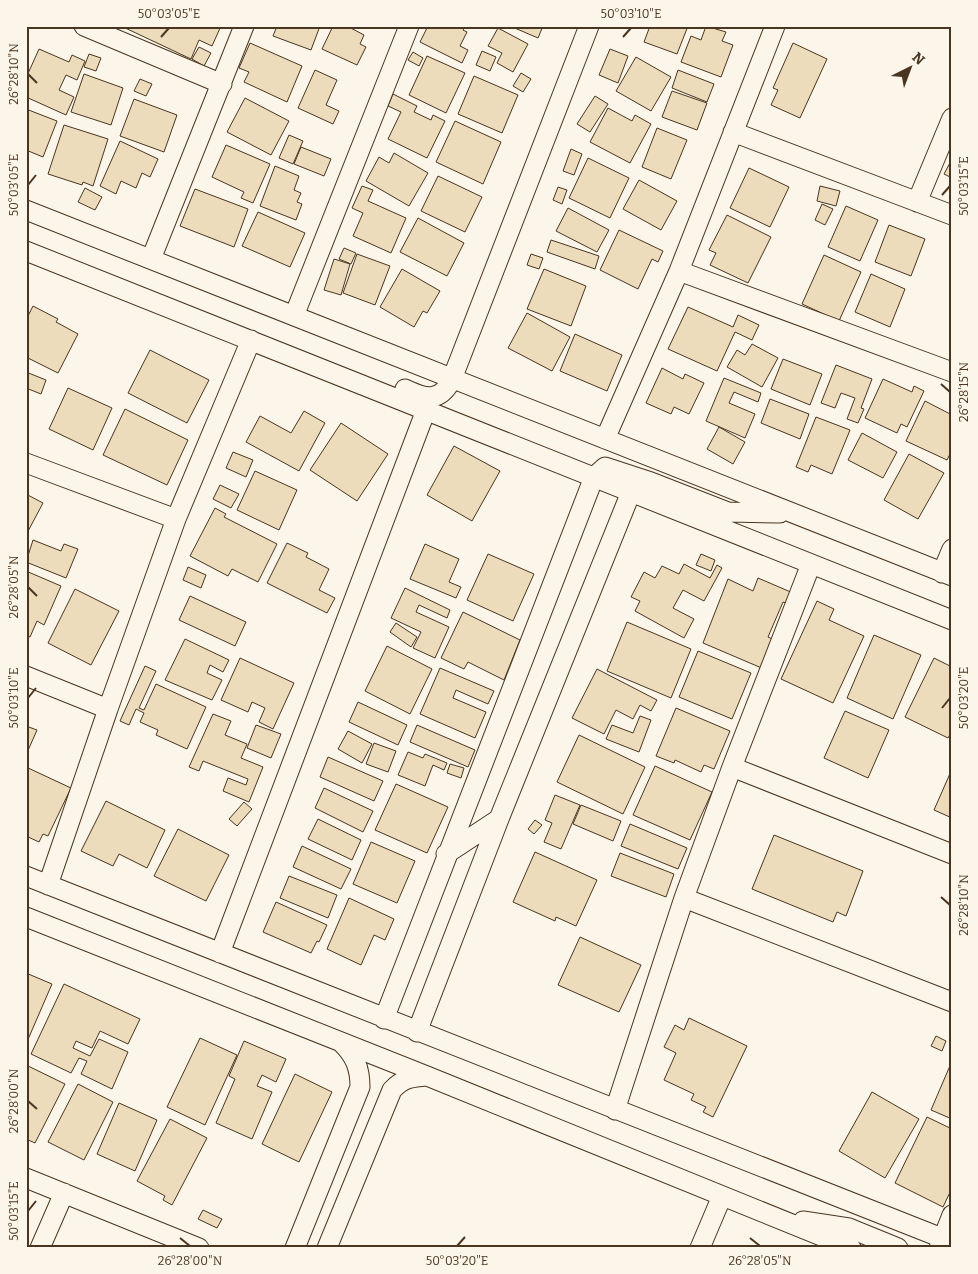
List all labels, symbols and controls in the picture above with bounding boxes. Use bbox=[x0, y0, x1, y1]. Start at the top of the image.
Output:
text: 50°03'05"E bbox=[138, 7, 200, 21]
text: 50°03'10"E bbox=[601, 7, 661, 21]
north arrow bbox=[886, 42, 936, 92]
text: 26°28'10"N bbox=[7, 43, 21, 105]
text: N bbox=[909, 49, 928, 69]
text: 50°03'05"E bbox=[7, 154, 21, 216]
text: 50°03'15"E bbox=[957, 156, 971, 216]
text: 26°28'15"N bbox=[957, 361, 971, 422]
text: 26°28'05"N bbox=[7, 555, 21, 619]
text: 50°03'20"E bbox=[957, 667, 971, 729]
text: 50°03'10"E bbox=[7, 668, 21, 728]
text: 26°28'10"N bbox=[957, 874, 971, 936]
text: 26°28'00"N bbox=[7, 1068, 21, 1133]
text: 50°03'15"E bbox=[7, 1181, 21, 1241]
text: 26°28'00"N bbox=[158, 1254, 223, 1268]
text: 50°03'20"E bbox=[426, 1254, 488, 1268]
text: 26°28'05"N bbox=[729, 1254, 792, 1268]

